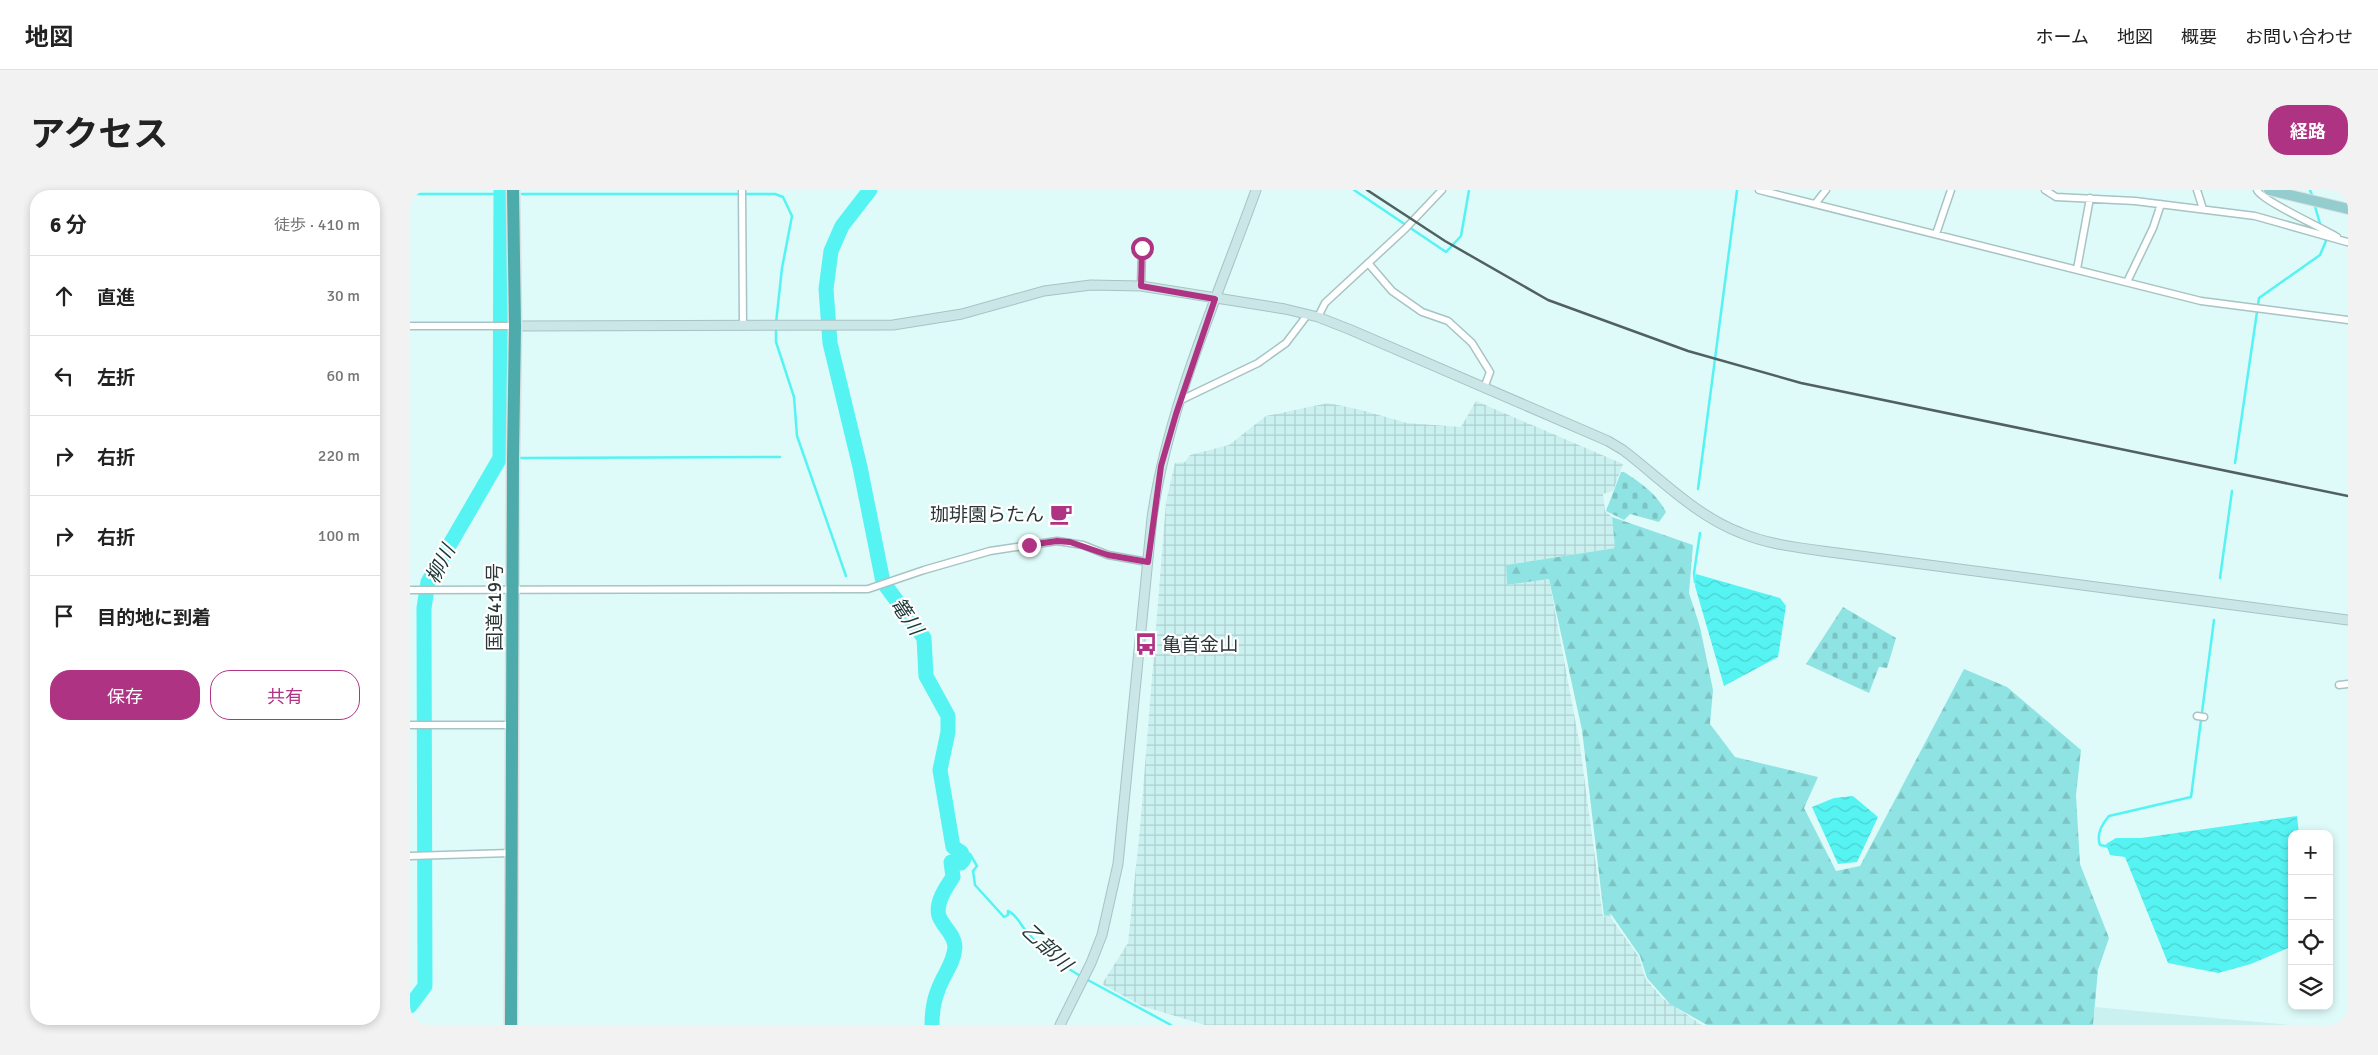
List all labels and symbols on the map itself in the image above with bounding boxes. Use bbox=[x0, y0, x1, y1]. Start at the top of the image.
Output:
route start bbox=[1131, 237, 1154, 260]
cafe icon: 珈琲園らたん bbox=[1048, 501, 1074, 527]
place label: 珈琲園らたん bbox=[930, 503, 1044, 527]
route end bbox=[1018, 534, 1041, 557]
water label: 柳川 bbox=[420, 539, 462, 588]
street label: 国道419号 bbox=[483, 563, 507, 651]
water label: 篭川 bbox=[885, 593, 929, 642]
bus stop icon: 亀首金山 bbox=[1133, 631, 1159, 657]
place label: 亀首金山 bbox=[1162, 633, 1238, 657]
water label: 乙部川 bbox=[1016, 918, 1079, 978]

